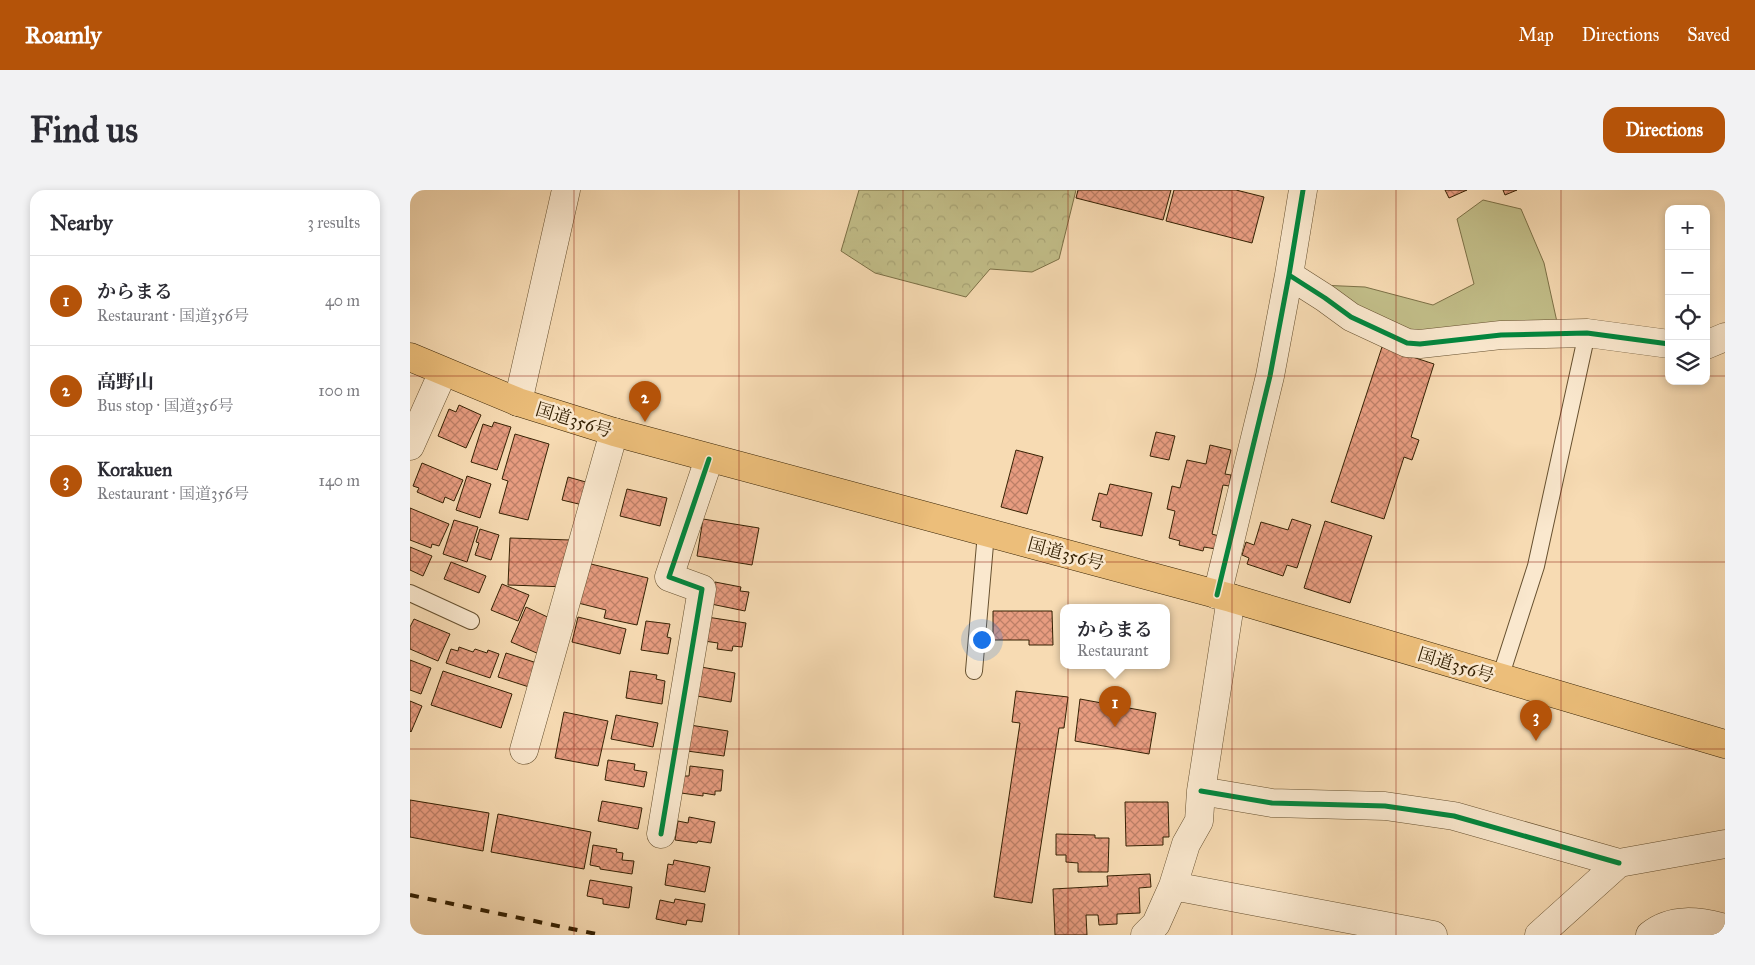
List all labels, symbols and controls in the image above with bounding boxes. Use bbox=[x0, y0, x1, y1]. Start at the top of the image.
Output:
text: Roamly bbox=[25, 20, 102, 50]
text: Map bbox=[1518, 24, 1554, 46]
text: Directions bbox=[1582, 24, 1659, 46]
text: Saved bbox=[1687, 24, 1730, 46]
button: Directions bbox=[1603, 107, 1725, 153]
text: Find us bbox=[30, 109, 138, 152]
map controls bbox=[1665, 205, 1710, 385]
button: + bbox=[1665, 205, 1710, 250]
text: Nearby bbox=[50, 210, 113, 236]
text: 3 results bbox=[307, 213, 360, 232]
button: − bbox=[1665, 250, 1710, 295]
text: からまる bbox=[97, 280, 173, 303]
text: 1 bbox=[63, 291, 69, 310]
text: 40 m bbox=[325, 291, 360, 310]
button: locate bbox=[1665, 295, 1710, 340]
text: Restaurant · 国道356号 bbox=[97, 306, 249, 325]
button: layers bbox=[1665, 340, 1710, 385]
text: 高野山 bbox=[97, 370, 154, 393]
text: 2 bbox=[62, 381, 70, 400]
text: 100 m bbox=[318, 381, 360, 400]
pin: 2 bbox=[629, 381, 661, 422]
text: Bus stop · 国道356号 bbox=[97, 396, 234, 415]
street label: 国道356号 bbox=[533, 398, 615, 442]
text: Korakuen bbox=[97, 458, 172, 481]
text: 3 bbox=[63, 471, 69, 490]
text: 140 m bbox=[319, 471, 360, 490]
text: Restaurant · 国道356号 bbox=[97, 484, 249, 503]
street label: 国道356号 bbox=[1025, 533, 1107, 575]
popup bbox=[1060, 604, 1170, 669]
text: からまる bbox=[1077, 618, 1153, 641]
your location bbox=[969, 627, 995, 653]
text: Restaurant bbox=[1077, 641, 1149, 660]
street label: 国道356号 bbox=[1415, 643, 1497, 687]
pin: 1 bbox=[1099, 686, 1131, 727]
pin: 3 bbox=[1520, 700, 1552, 741]

